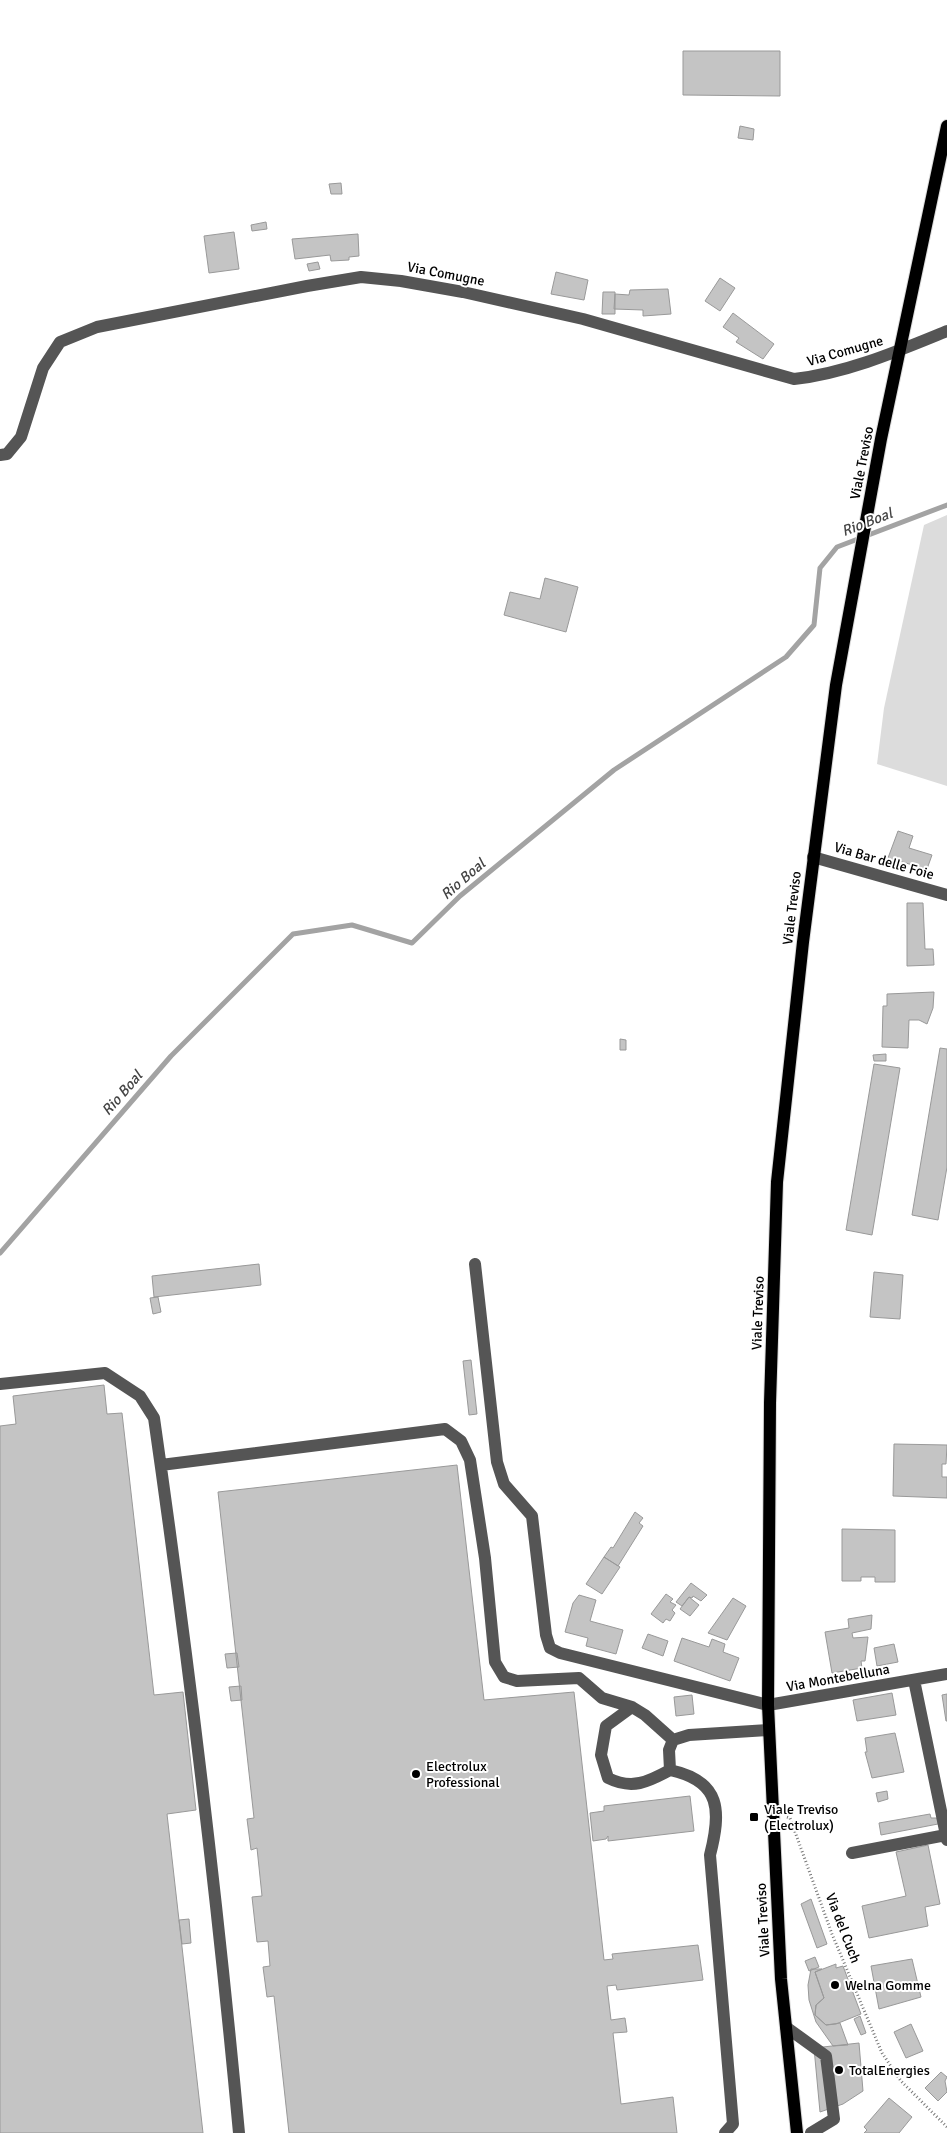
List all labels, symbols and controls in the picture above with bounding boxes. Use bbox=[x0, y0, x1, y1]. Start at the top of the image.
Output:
street label: Via Comugne bbox=[406, 258, 486, 290]
street label: Via Comugne bbox=[805, 332, 885, 370]
street label: Viale Treviso bbox=[847, 425, 877, 501]
water label: Rio Boal bbox=[839, 504, 896, 540]
street label: Via Bar delle Foie bbox=[832, 839, 936, 883]
water label: Rio Boal bbox=[437, 854, 490, 903]
street label: Viale Treviso bbox=[779, 870, 805, 946]
water label: Rio Boal bbox=[98, 1066, 147, 1119]
street label: Viale Treviso bbox=[748, 1276, 768, 1350]
street label: Via Montebelluna bbox=[785, 1661, 891, 1695]
place label: Electrolux Professional bbox=[426, 1758, 500, 1791]
marker: Electrolux Professional bbox=[410, 1768, 422, 1780]
place label: Viale Treviso (Electrolux) bbox=[764, 1801, 838, 1834]
marker: Viale Treviso (Electrolux) bbox=[748, 1811, 760, 1823]
street label: Viale Treviso bbox=[753, 1882, 773, 1958]
street label: Via del Cuch bbox=[822, 1890, 864, 1966]
place label: Welna Gomme bbox=[845, 1977, 931, 1994]
marker: Welna Gomme bbox=[829, 1979, 841, 1991]
place label: TotalEnergies bbox=[849, 2062, 930, 2079]
marker: TotalEnergies bbox=[833, 2064, 845, 2076]

